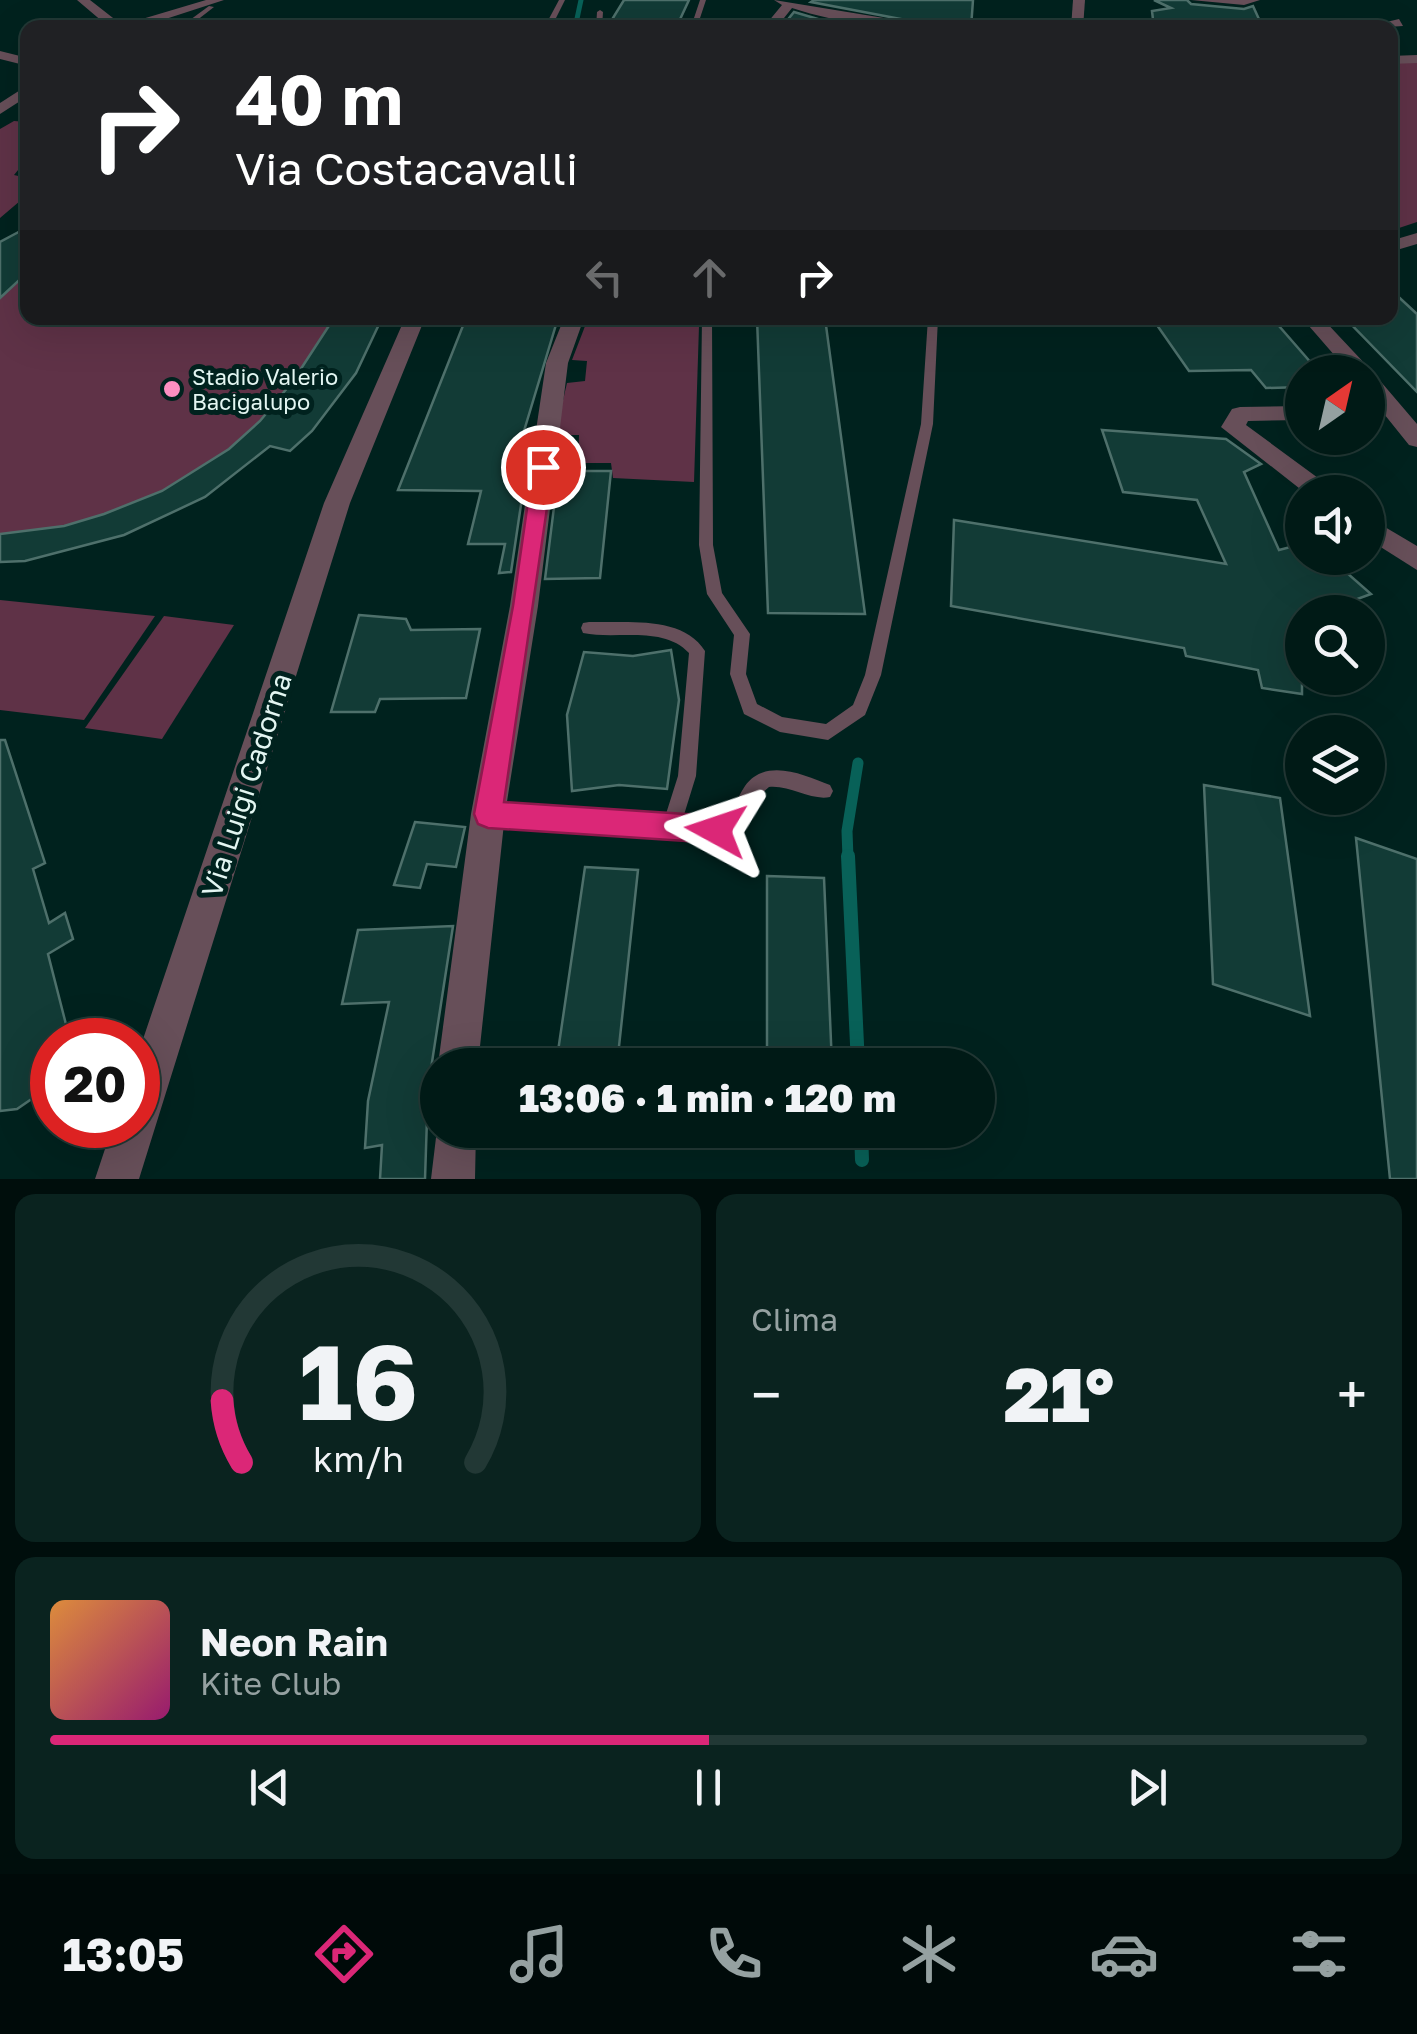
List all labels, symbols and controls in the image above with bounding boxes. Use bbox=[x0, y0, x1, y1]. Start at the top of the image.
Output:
text: 40 m bbox=[235, 56, 403, 140]
icon: right bbox=[70, 60, 200, 190]
text: Via Costacavalli bbox=[235, 141, 578, 195]
icon: left bbox=[577, 250, 632, 305]
icon: ahead bbox=[682, 250, 737, 305]
icon: right bbox=[787, 250, 842, 305]
north arrow bbox=[1285, 355, 1385, 455]
map controls bbox=[1285, 355, 1385, 815]
place label: Stadio Valerio Bacigalupo bbox=[192, 363, 338, 415]
marker: Stadio Valerio Bacigalupo bbox=[161, 378, 183, 400]
pin bbox=[501, 425, 586, 510]
icon: arrive bbox=[516, 440, 571, 495]
button: sound bbox=[1285, 475, 1385, 575]
button: search bbox=[1285, 595, 1385, 695]
street label: Via Luigi Cadorna bbox=[194, 669, 298, 901]
button: layers bbox=[1285, 715, 1385, 815]
position arrow bbox=[664, 778, 768, 882]
speed limit sign: 20 bbox=[30, 1018, 160, 1148]
text: 13:06 · 1 min · 120 m bbox=[519, 1075, 896, 1120]
text: Clima bbox=[751, 1300, 838, 1338]
text: 16 bbox=[298, 1318, 418, 1443]
text: 21° bbox=[1004, 1348, 1114, 1439]
text: − bbox=[751, 1361, 781, 1427]
text: + bbox=[1337, 1361, 1367, 1427]
text: km/h bbox=[313, 1437, 403, 1480]
text: Neon Rain bbox=[200, 1619, 388, 1664]
text: Kite Club bbox=[200, 1664, 341, 1702]
icon: previous bbox=[242, 1760, 297, 1815]
icon: pause bbox=[681, 1760, 736, 1815]
icon: next bbox=[1120, 1760, 1175, 1815]
icon: directions bbox=[309, 1919, 379, 1989]
icon: music bbox=[504, 1919, 574, 1989]
icon: phone bbox=[699, 1919, 769, 1989]
icon: climate bbox=[894, 1919, 964, 1989]
icon: car bbox=[1089, 1919, 1159, 1989]
icon: filters bbox=[1284, 1919, 1354, 1989]
text: 13:05 bbox=[63, 1927, 184, 1981]

